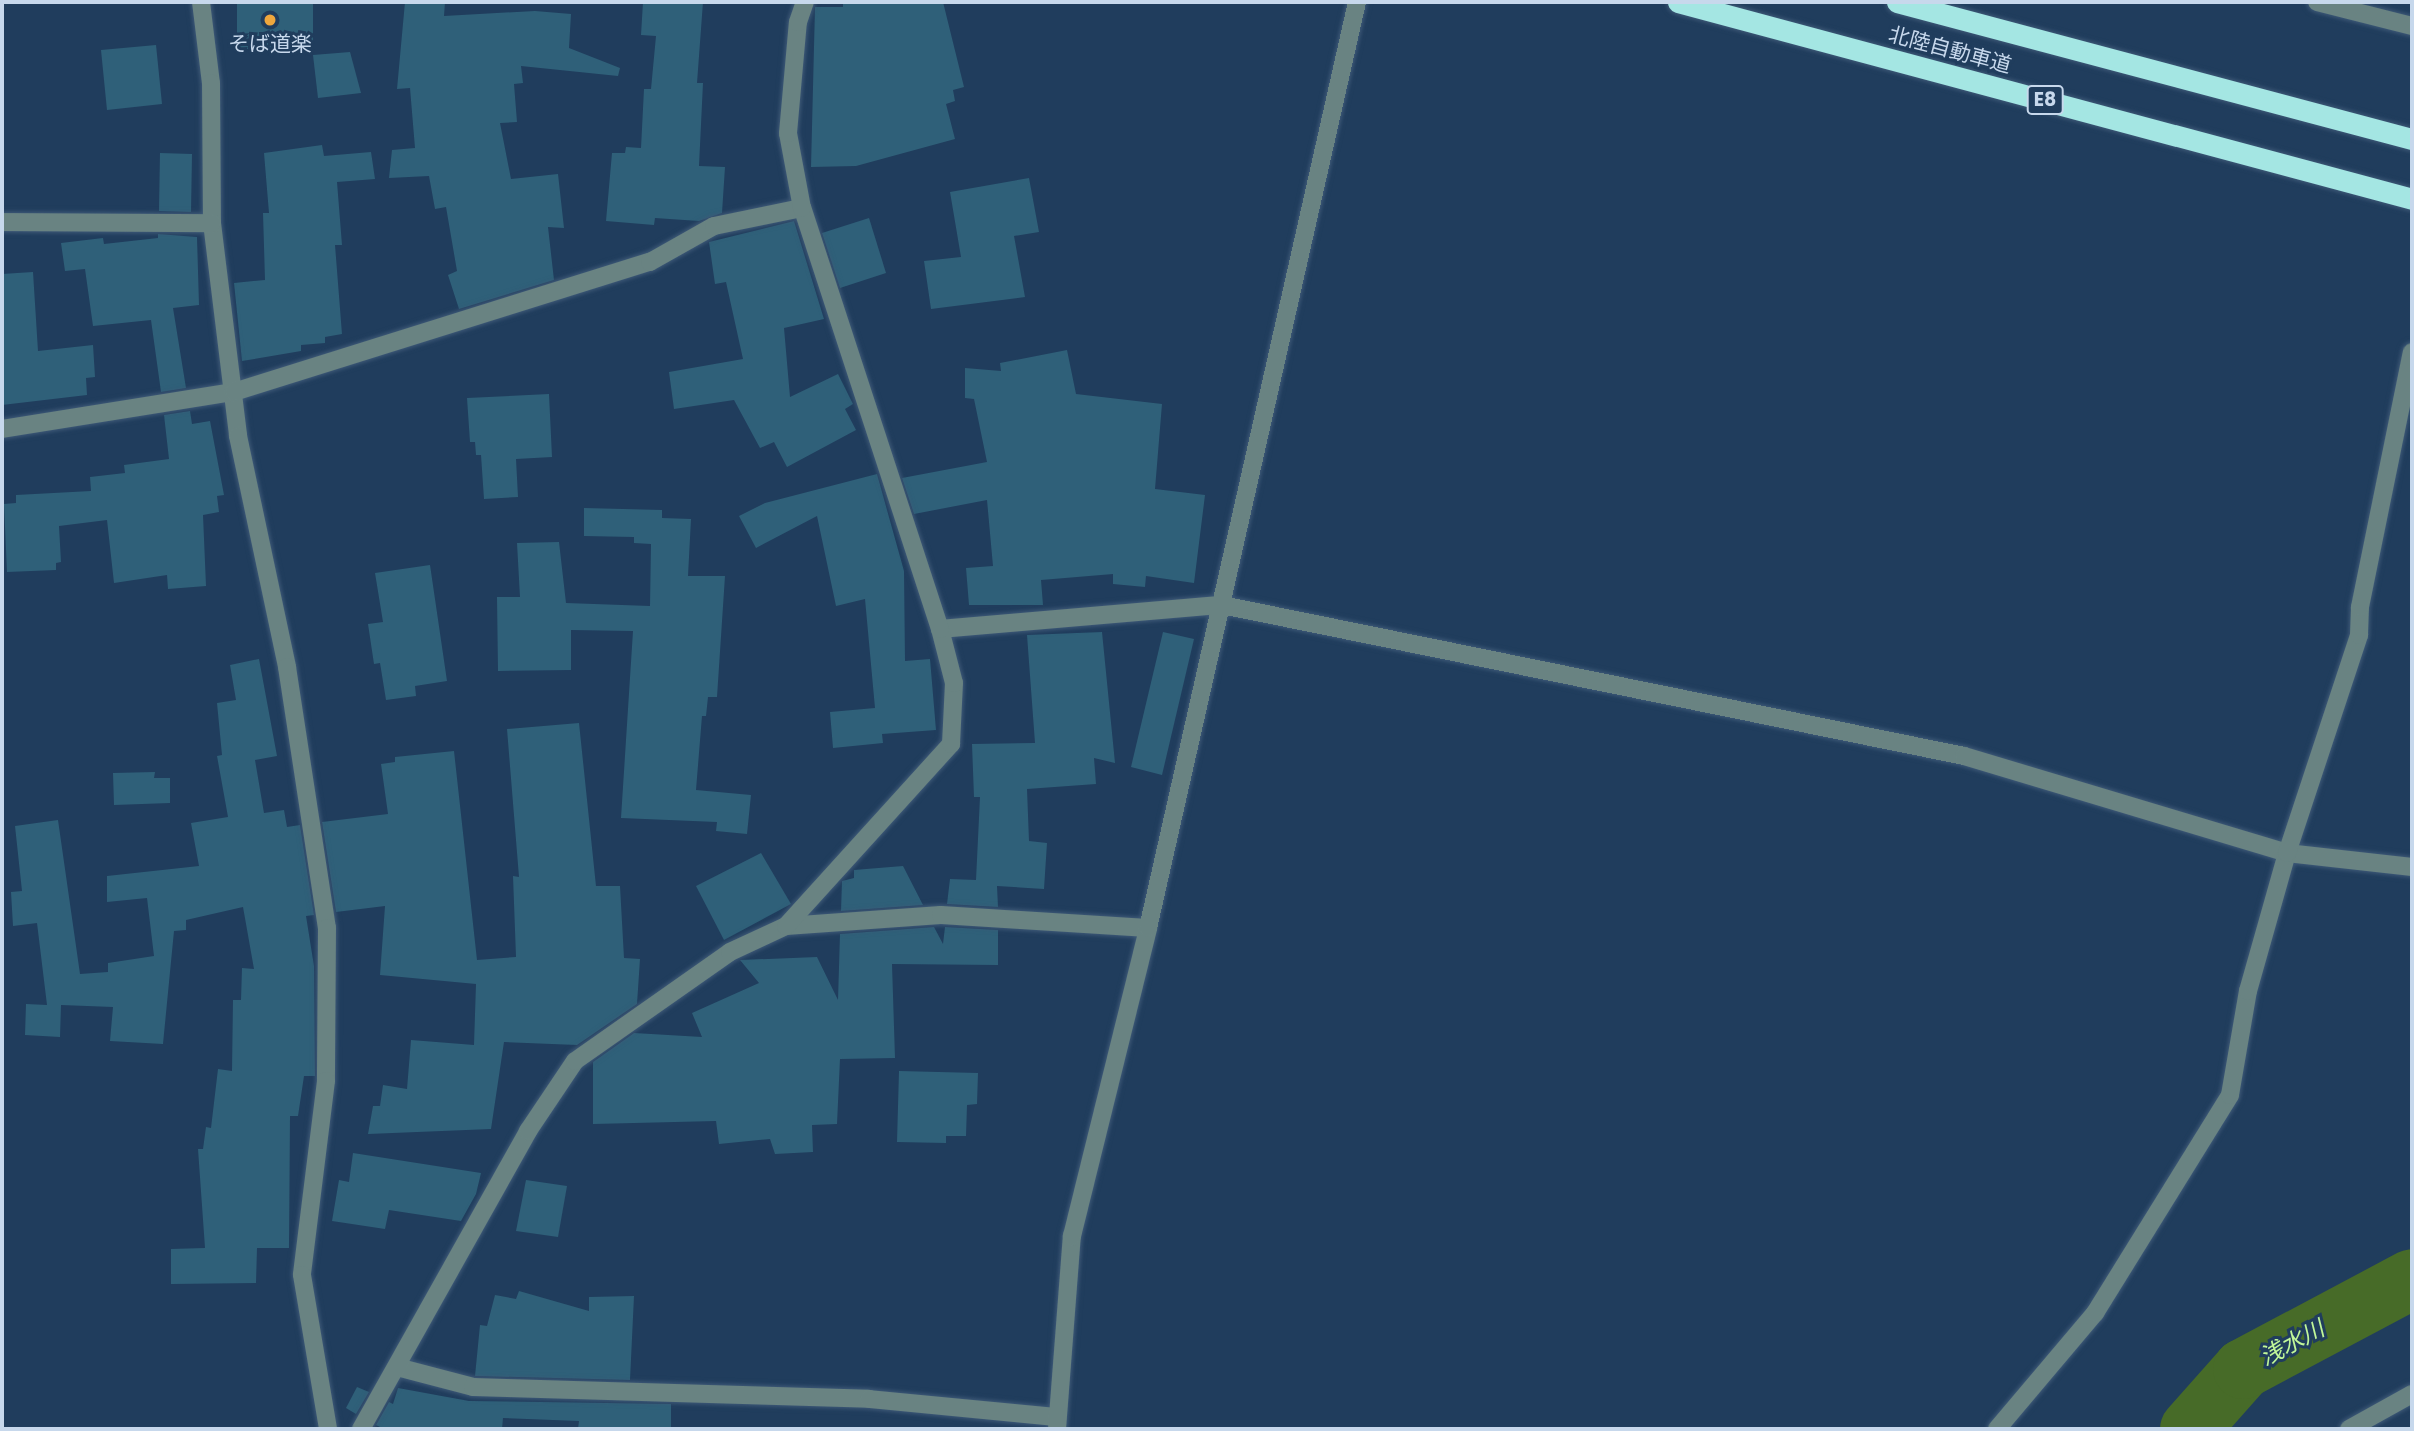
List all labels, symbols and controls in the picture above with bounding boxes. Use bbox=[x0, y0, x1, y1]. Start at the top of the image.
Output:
marker: そば道楽 bbox=[262, 12, 278, 28]
street label: 北陸自動車道 bbox=[1886, 22, 2014, 78]
place label: そば道楽 bbox=[228, 31, 312, 57]
road number: E8 bbox=[2026, 85, 2064, 116]
water label: 浅水川 bbox=[2255, 1315, 2329, 1371]

